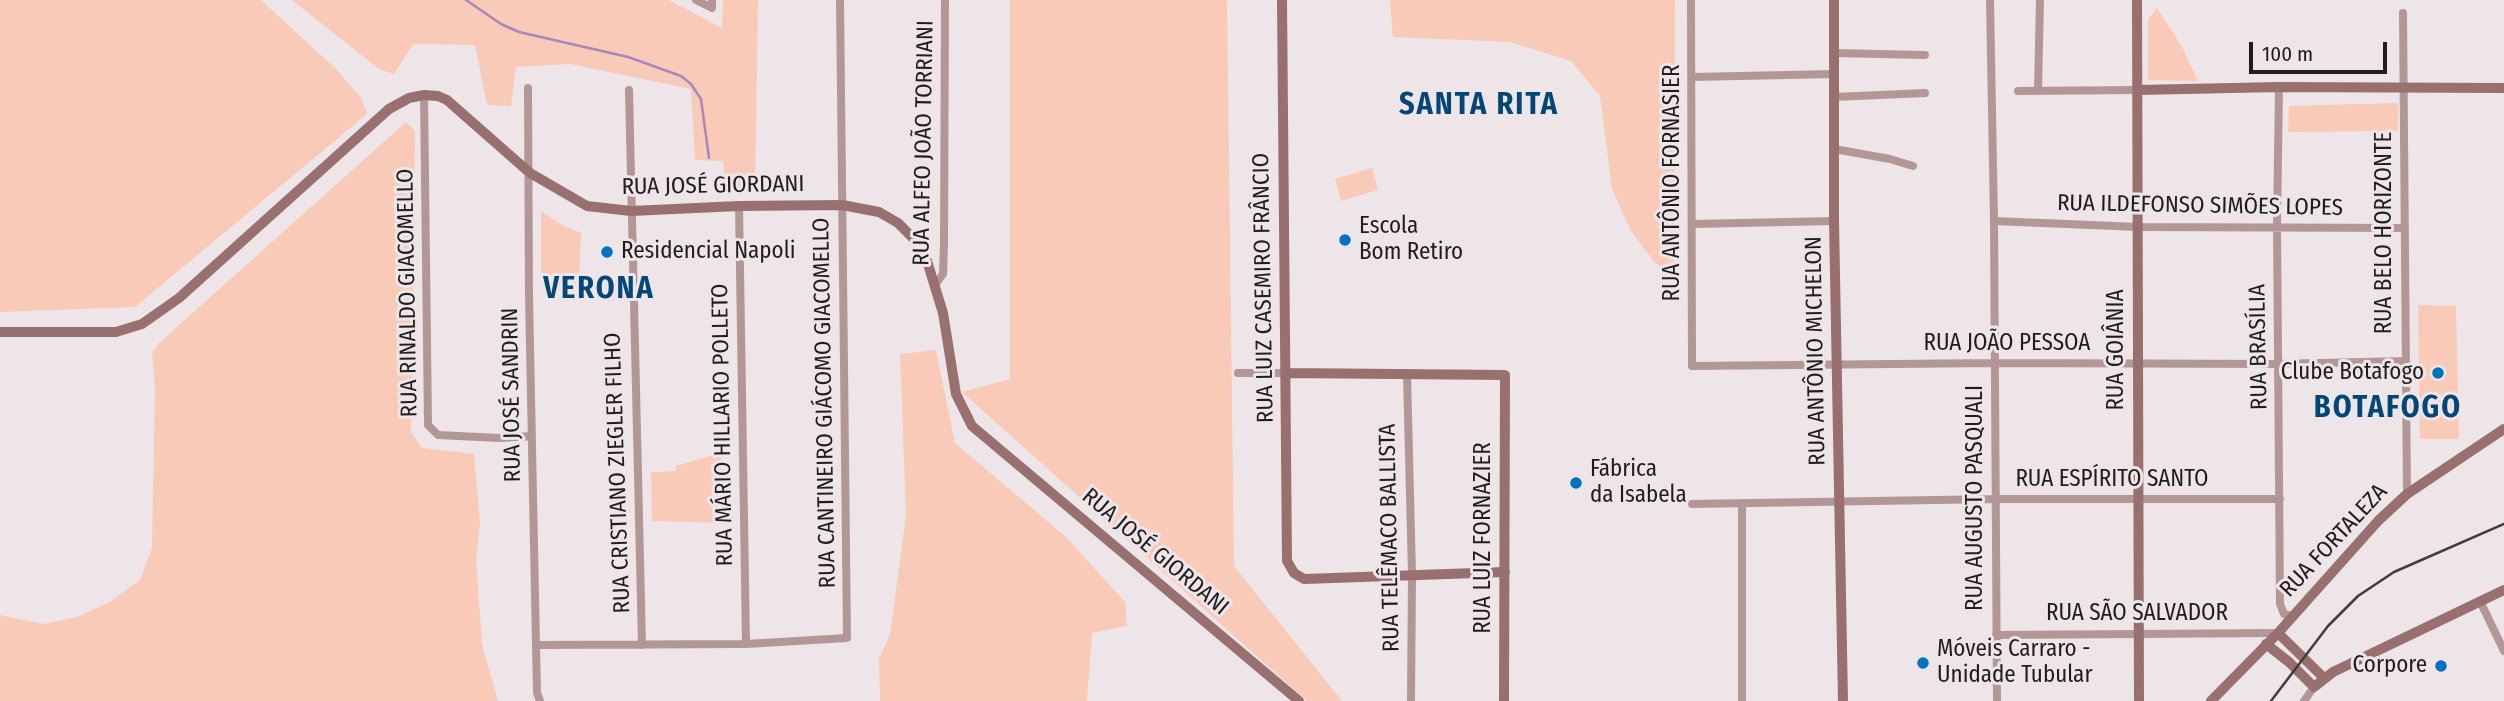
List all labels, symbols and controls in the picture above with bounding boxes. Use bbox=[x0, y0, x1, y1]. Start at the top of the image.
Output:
street label: RUA ALFEO JOÃO TORRIANI bbox=[908, 20, 940, 266]
scale bar bbox=[2252, 28, 2390, 72]
text: 100 m bbox=[2262, 41, 2313, 67]
street label: RUA ANTÔNIO FORNASIER bbox=[1659, 65, 1687, 301]
district label: SANTA RITA bbox=[1400, 88, 1558, 124]
street label: RUA BELO HORIZONTE bbox=[2371, 132, 2399, 334]
street label: RUA LUIZ CASEMIRO FRÂNCIO bbox=[1248, 153, 1280, 423]
street label: RUA RINALDO GIACOMELLO bbox=[392, 168, 424, 418]
street label: RUA JOSÉ GIORDANI bbox=[621, 171, 805, 201]
street label: RUA ILDEFONSO SIMÕES LOPES bbox=[2057, 190, 2343, 222]
place label: Escola Bom Retiro bbox=[1359, 213, 1463, 267]
street label: RUA CANTINEIRO GIÁCOMO GIACOMELLO bbox=[808, 217, 842, 589]
marker: Escola Bom Retiro bbox=[1337, 232, 1353, 248]
street label: RUA ANTÔNIO MICHELON bbox=[1800, 236, 1832, 466]
place label: Residencial Napoli bbox=[621, 238, 796, 266]
marker: Residencial Napoli bbox=[599, 244, 615, 260]
district label: VERONA bbox=[544, 272, 654, 308]
street label: RUA MÁRIO HILLARIO POLLETO bbox=[707, 283, 739, 567]
street label: RUA BRASÍLIA bbox=[2244, 284, 2274, 410]
street label: RUA GOIÂNIA bbox=[2103, 289, 2131, 411]
street label: RUA JOSÉ SANDRIN bbox=[497, 307, 527, 483]
street label: RUA JOÃO PESSOA bbox=[1924, 330, 2090, 358]
street label: RUA CRISTIANO ZIEGLER FILHO bbox=[599, 332, 637, 614]
place label: Clube Botafogo bbox=[2281, 359, 2424, 387]
marker: Clube Botafogo bbox=[2430, 365, 2446, 381]
street label: RUA AUGUSTO PASQUALI bbox=[1962, 385, 1990, 611]
district label: BOTAFOGO bbox=[2315, 391, 2461, 427]
street label: RUA TELÊMACO BALLISTA bbox=[1374, 424, 1406, 652]
street label: RUA LUIZ FORNAZIER bbox=[1470, 442, 1498, 634]
place label: Fábrica da Isabela bbox=[1590, 456, 1687, 510]
street label: RUA ESPÍRITO SANTO bbox=[2015, 466, 2209, 494]
marker: Fábrica da Isabela bbox=[1568, 475, 1584, 491]
street label: RUA FORTALEZA bbox=[2275, 479, 2393, 603]
street label: RUA JOSÉ GIORDANI bbox=[1076, 483, 1234, 621]
street label: RUA SÃO SALVADOR bbox=[2046, 600, 2228, 628]
place label: Móveis Carraro - Unidade Tubular bbox=[1937, 636, 2092, 690]
place label: Corpore bbox=[2353, 652, 2427, 680]
marker: Móveis Carraro - Unidade Tubular bbox=[1915, 655, 1931, 671]
marker: Corpore bbox=[2433, 658, 2449, 674]

